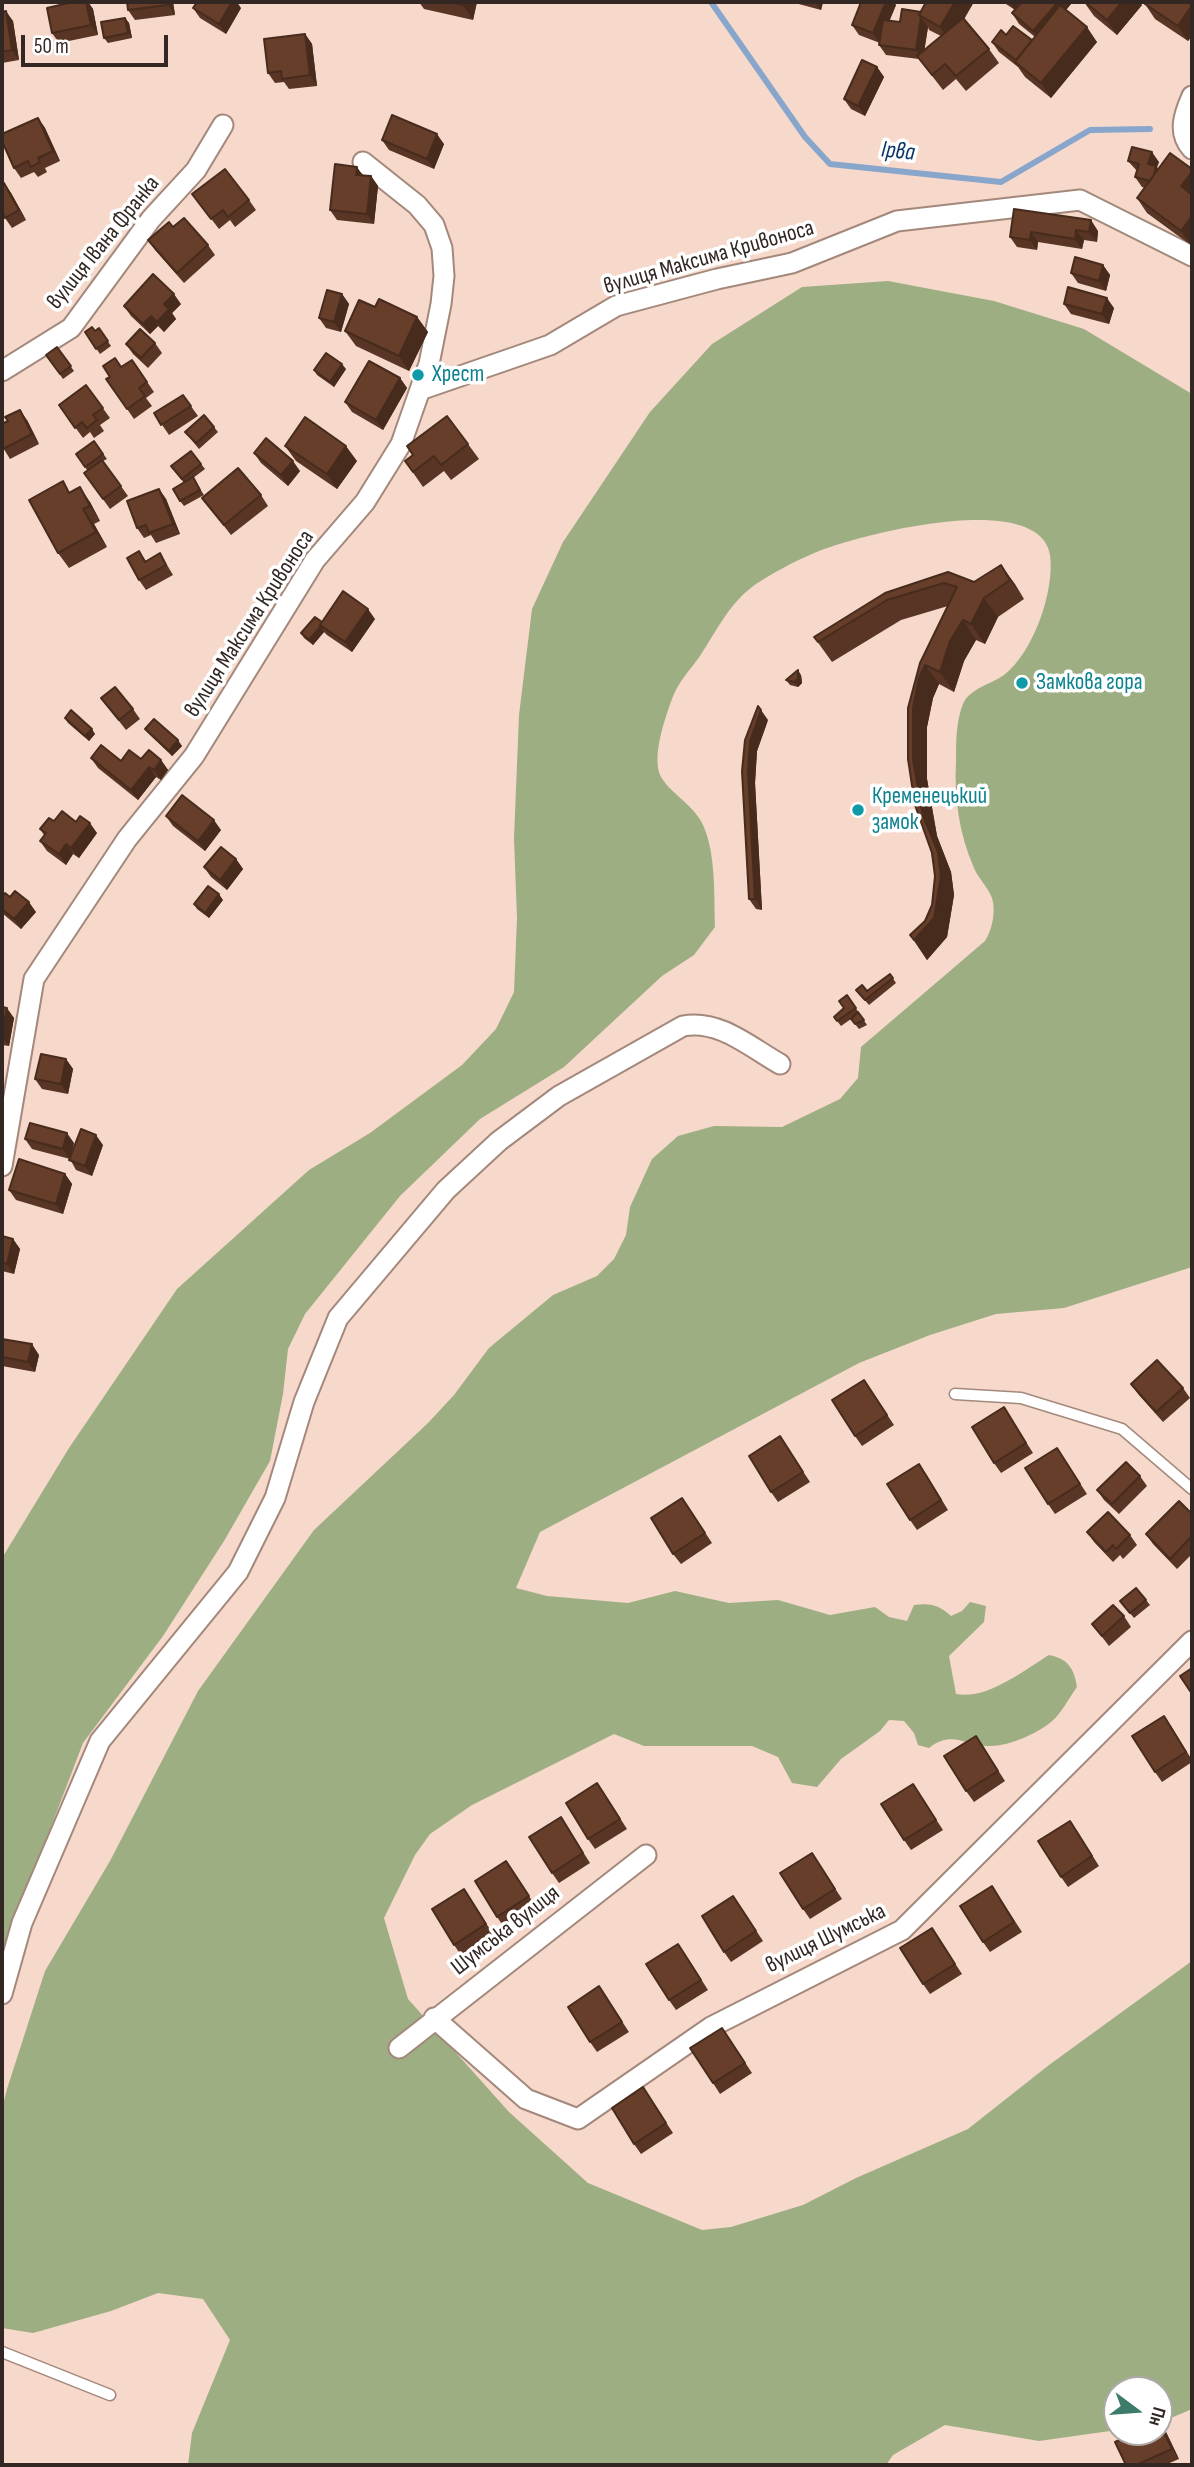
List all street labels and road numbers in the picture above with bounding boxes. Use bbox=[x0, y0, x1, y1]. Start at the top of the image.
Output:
street label: вулиця Івана Франка bbox=[42, 171, 166, 315]
street label: вулиця Максима Кривоноса bbox=[601, 215, 817, 301]
street label: вулиця Максима Кривоноса bbox=[179, 525, 321, 723]
street label: Шумська вулиця bbox=[446, 1880, 566, 1982]
street label: вулиця Шумська bbox=[762, 1898, 890, 1980]

